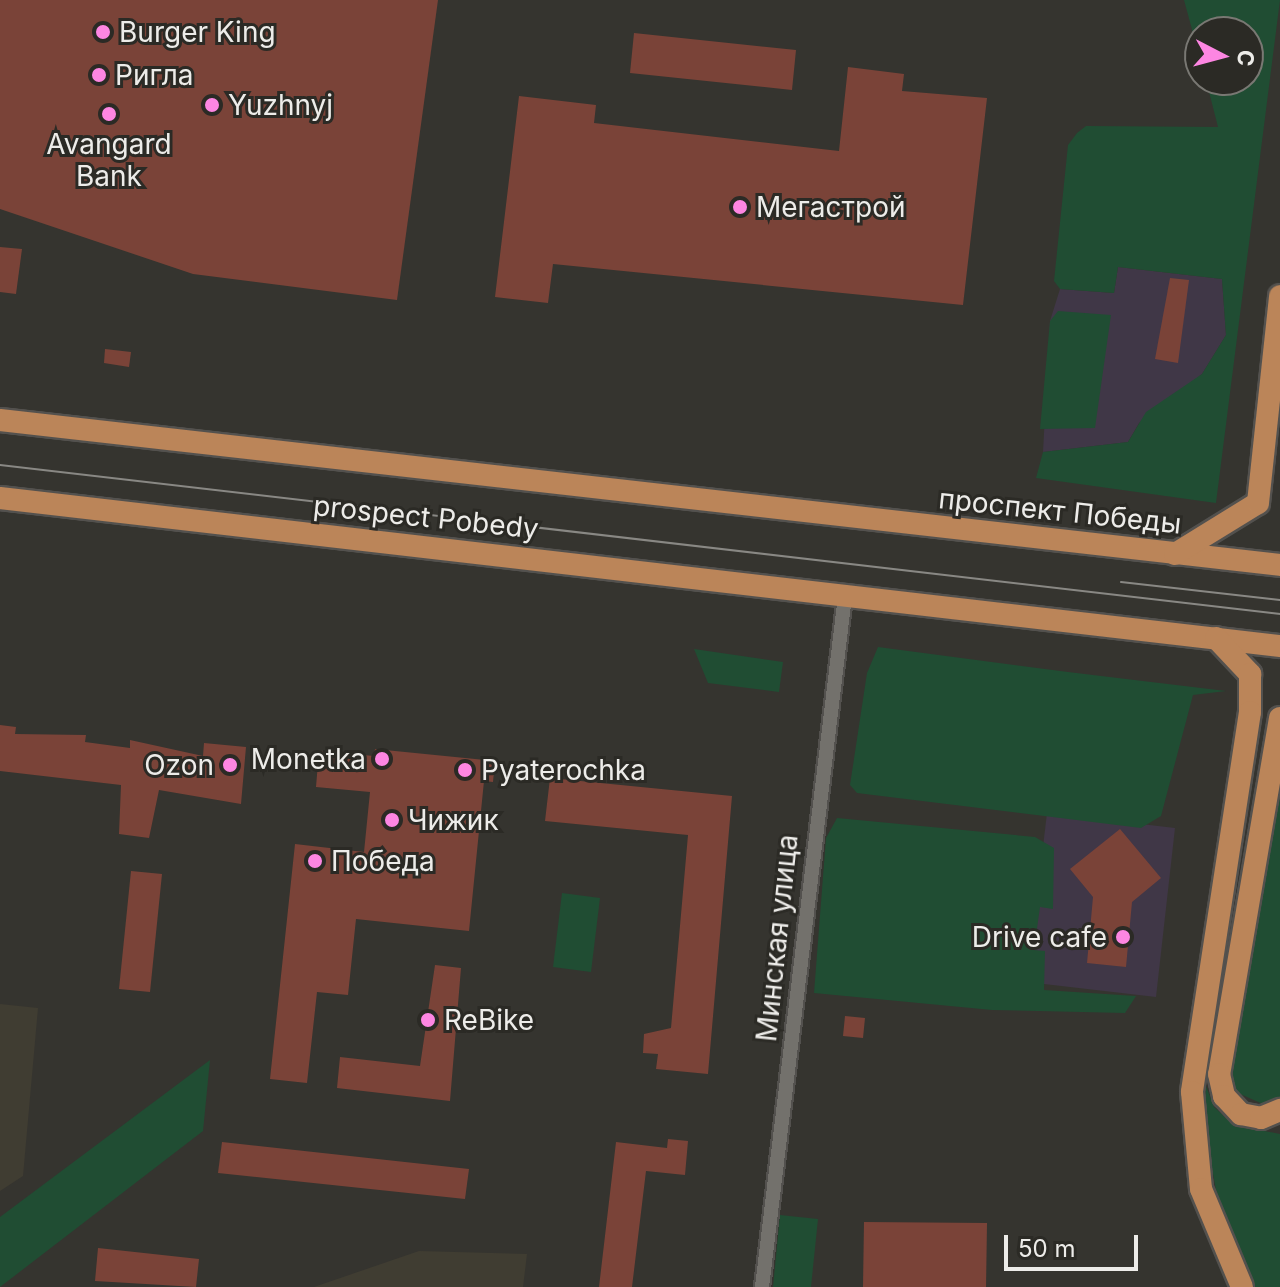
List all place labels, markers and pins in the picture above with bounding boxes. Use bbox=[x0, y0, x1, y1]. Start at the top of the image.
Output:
place label: Burger King bbox=[119, 15, 276, 49]
marker: Burger King bbox=[94, 23, 112, 41]
place label: Ригла bbox=[115, 58, 193, 92]
marker: Ригла bbox=[90, 66, 108, 84]
place label: Yuzhnyj bbox=[228, 88, 333, 122]
marker: Yuzhnyj bbox=[203, 96, 221, 114]
marker: Avangard Bank bbox=[100, 105, 118, 123]
place label: Avangard Bank bbox=[46, 127, 172, 193]
place label: Мегастрой bbox=[756, 190, 906, 224]
marker: Мегастрой bbox=[731, 198, 749, 216]
place label: Monetka bbox=[251, 742, 366, 776]
place label: Ozon bbox=[144, 748, 214, 782]
marker: Monetka bbox=[373, 750, 391, 768]
place label: Pyaterochka bbox=[481, 753, 646, 787]
marker: Ozon bbox=[221, 756, 239, 774]
marker: Pyaterochka bbox=[456, 761, 474, 779]
place label: Чижик bbox=[408, 803, 499, 837]
marker: Чижик bbox=[383, 811, 401, 829]
place label: Победа bbox=[331, 844, 435, 878]
marker: Победа bbox=[306, 852, 324, 870]
place label: Drive cafe bbox=[972, 920, 1107, 954]
marker: Drive cafe bbox=[1114, 928, 1132, 946]
place label: ReBike bbox=[444, 1003, 534, 1037]
marker: ReBike bbox=[419, 1011, 437, 1029]

